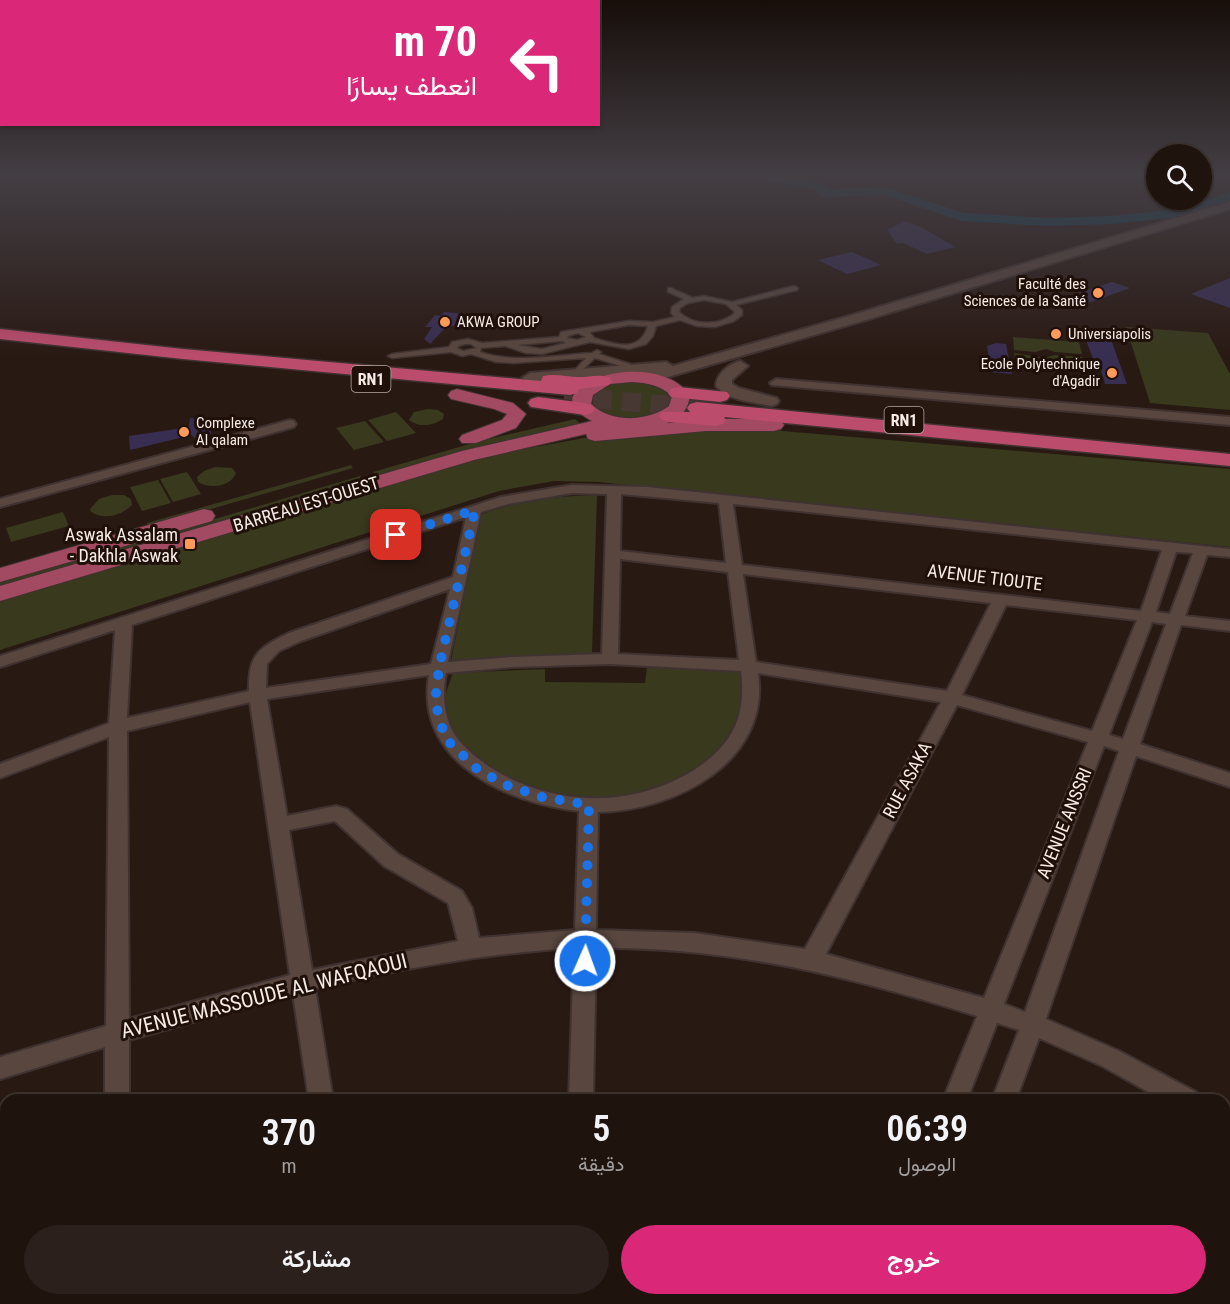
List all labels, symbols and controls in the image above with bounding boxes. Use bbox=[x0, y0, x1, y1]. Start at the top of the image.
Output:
text: 70 m bbox=[394, 17, 477, 66]
icon: left bbox=[498, 24, 576, 102]
text: انعطف يسارًا bbox=[346, 70, 477, 102]
map controls bbox=[1146, 144, 1212, 210]
button: search bbox=[1146, 144, 1212, 210]
place label: Faculté des Sciences de la Santé bbox=[964, 275, 1086, 310]
marker: Faculté des Sciences de la Santé bbox=[1091, 286, 1105, 300]
place label: AKWA GROUP bbox=[457, 313, 540, 331]
marker: AKWA GROUP bbox=[438, 315, 452, 329]
place label: Universiapolis bbox=[1068, 325, 1151, 343]
marker: Universiapolis bbox=[1049, 327, 1063, 341]
place label: Ecole Polytechnique d'Agadir bbox=[981, 355, 1100, 390]
road number: RN1 bbox=[352, 366, 391, 392]
marker: Ecole Polytechnique d'Agadir bbox=[1105, 366, 1119, 380]
road number: RN1 bbox=[884, 407, 924, 433]
place label: Complexe Al qalam bbox=[196, 414, 255, 449]
marker: Complexe Al qalam bbox=[177, 425, 191, 439]
street label: BARREAU EST-OUEST bbox=[231, 472, 381, 536]
pin bbox=[370, 509, 421, 560]
icon: arrive bbox=[379, 518, 412, 551]
place label: Aswak Assalam - Dakhla Aswak bbox=[65, 524, 178, 566]
marker: Aswak Assalam - Dakhla Aswak bbox=[183, 537, 197, 551]
street label: AVENUE TIOUTE bbox=[926, 560, 1044, 594]
street label: RUE ASAKA bbox=[878, 738, 936, 822]
street label: AVENUE ANSSRI bbox=[1032, 765, 1096, 881]
position arrow bbox=[553, 929, 617, 993]
street label: AVENUE MASSOUDE AL WAFQAOUI bbox=[118, 949, 410, 1043]
text: 5 bbox=[592, 1108, 610, 1150]
text: 06:39 bbox=[886, 1108, 968, 1150]
text: 370 bbox=[262, 1112, 316, 1154]
text: دقيقة bbox=[578, 1152, 624, 1176]
text: الوصول bbox=[898, 1152, 956, 1176]
text: m bbox=[281, 1154, 297, 1178]
button: مشاركة bbox=[24, 1225, 609, 1294]
button: خروج bbox=[621, 1225, 1206, 1294]

